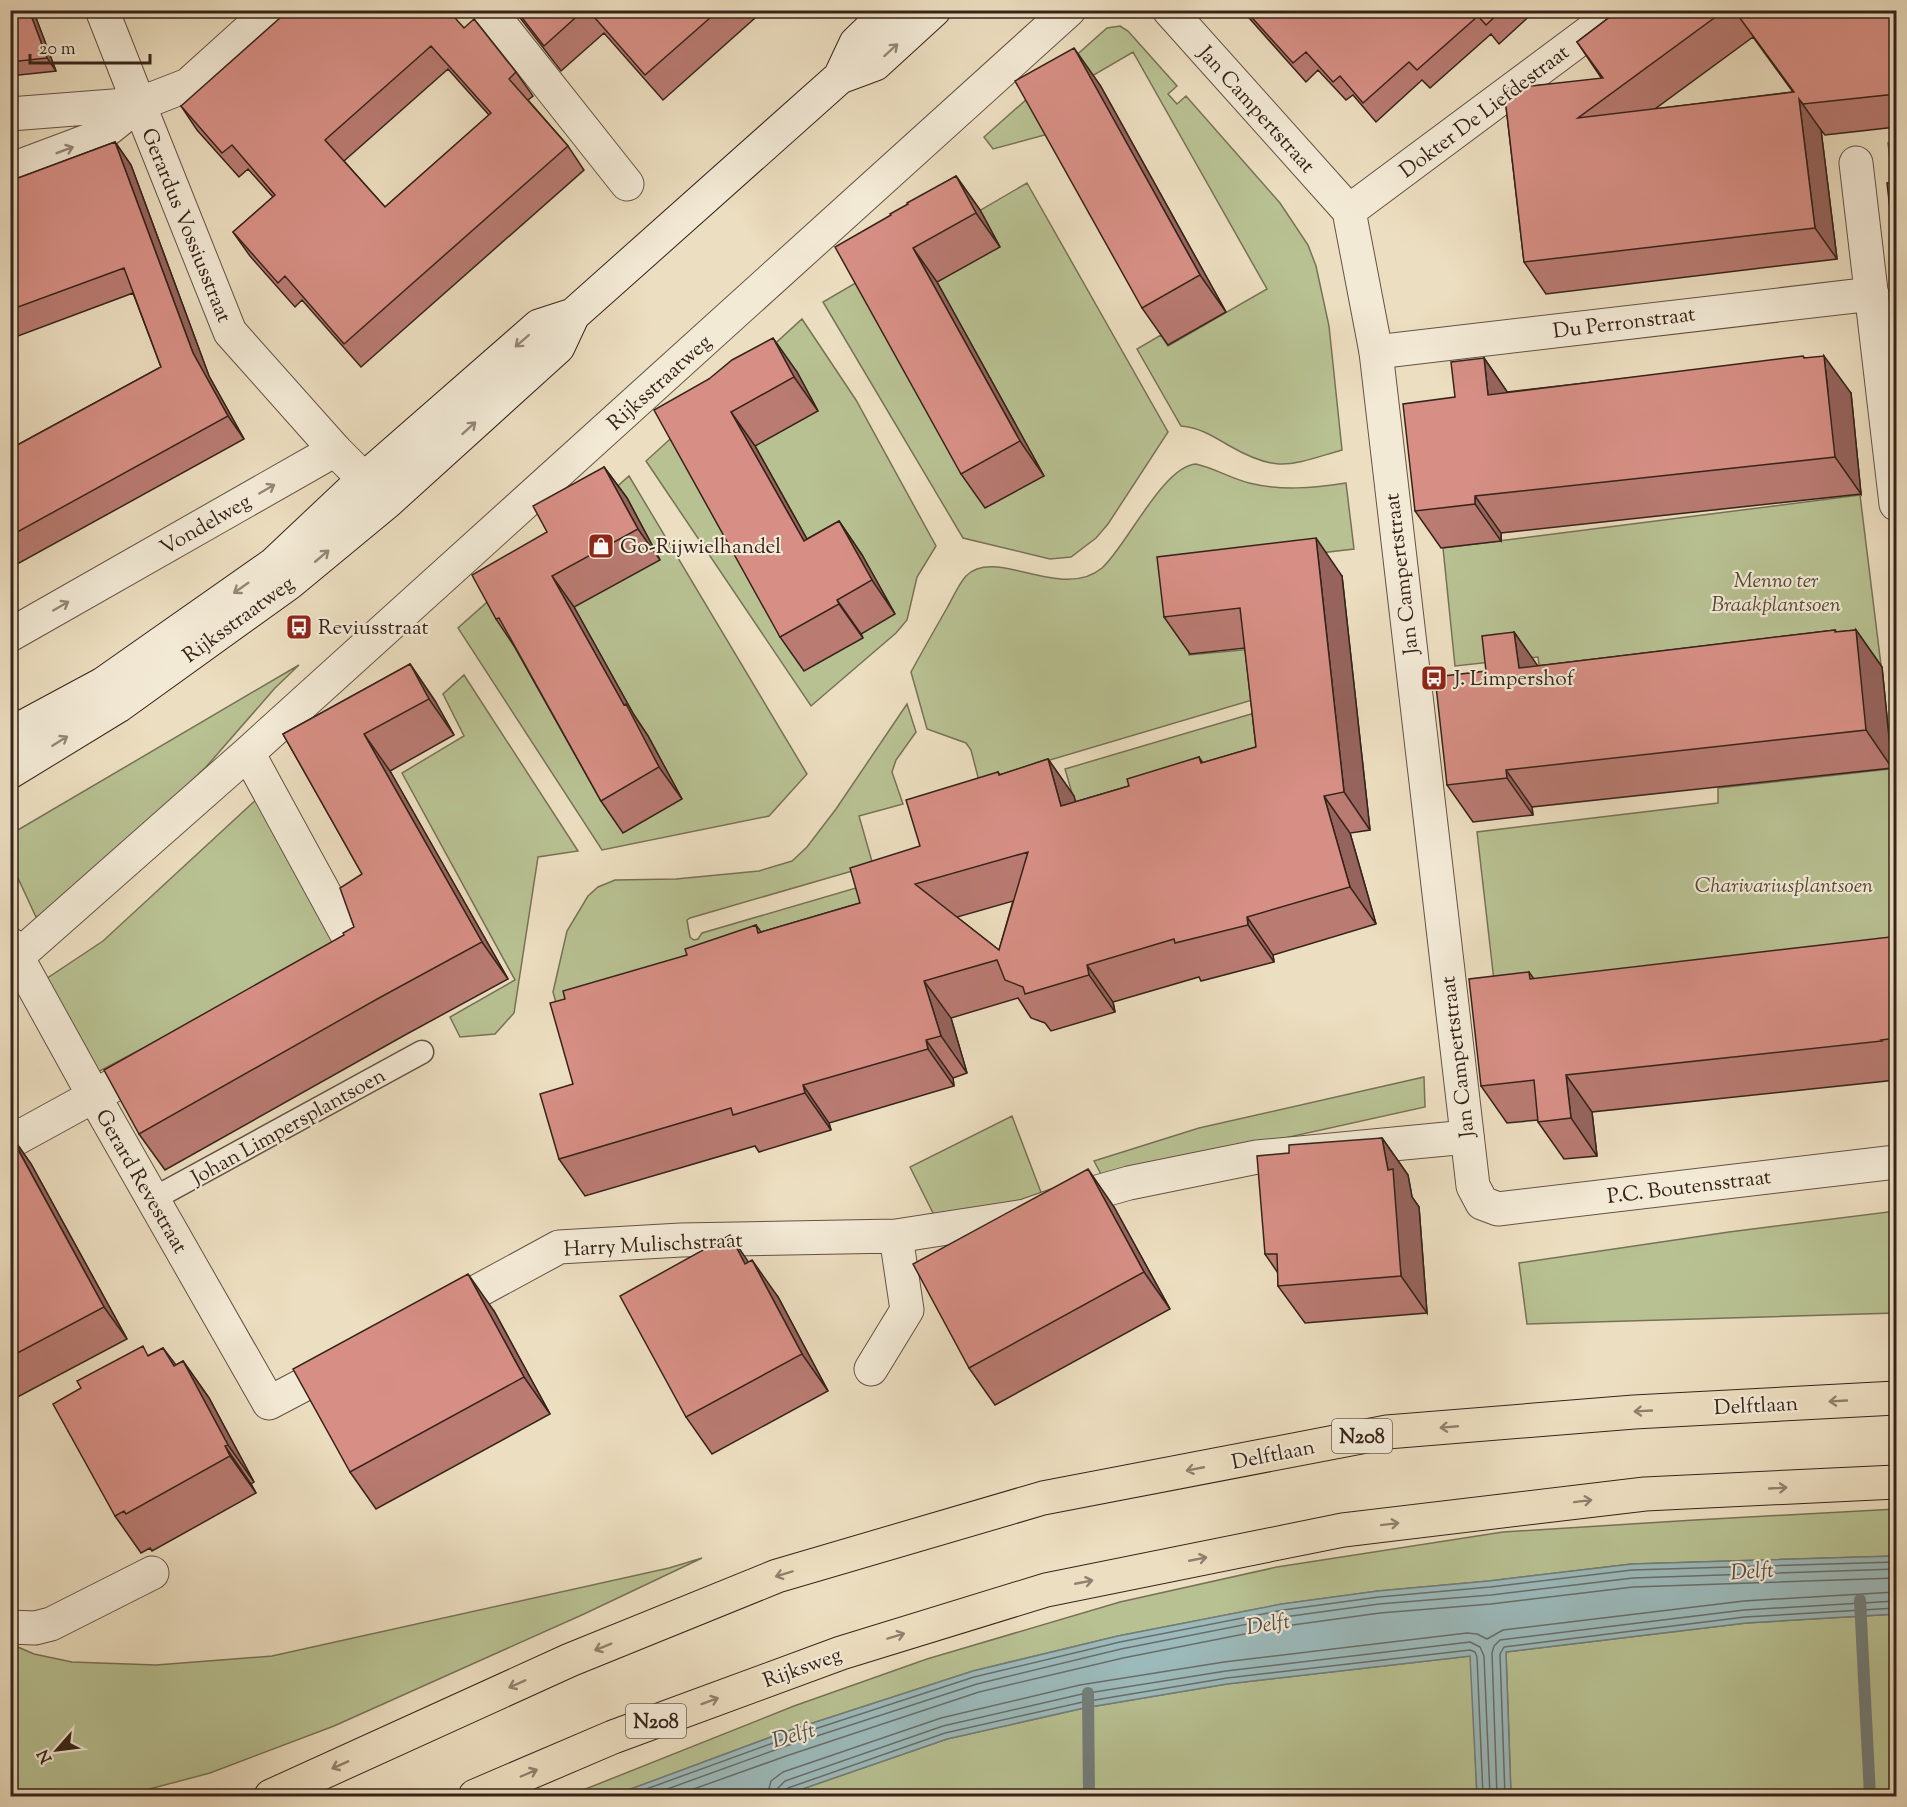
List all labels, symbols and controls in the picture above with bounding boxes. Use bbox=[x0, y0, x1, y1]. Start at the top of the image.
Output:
scale bar bbox=[30, 27, 150, 65]
text: 20 m bbox=[39, 37, 76, 63]
street label: Jan Campertstraat bbox=[1189, 39, 1321, 181]
street label: Dokter De Liefdestraat bbox=[1394, 39, 1576, 186]
one-way arrow bbox=[883, 43, 898, 57]
street label: Gerardus Vossiusstraat bbox=[132, 124, 238, 327]
one-way arrow bbox=[55, 143, 74, 154]
street label: Du Perronstraat bbox=[1551, 300, 1697, 348]
street label: Rijksstraatweg bbox=[602, 328, 719, 439]
one-way arrow bbox=[514, 334, 530, 347]
one-way arrow bbox=[461, 421, 476, 435]
one-way arrow bbox=[258, 483, 275, 495]
street label: Vondelweg bbox=[155, 488, 257, 564]
street label: Jan Campertstraat bbox=[1378, 491, 1428, 657]
shop icon: Go-Rijwielhandel bbox=[586, 531, 616, 561]
place label: Go-Rijwielhandel bbox=[620, 533, 781, 563]
one-way arrow bbox=[314, 549, 330, 562]
park label: Menno ter Braakplantsoen bbox=[1711, 567, 1841, 621]
street label: Rijksstraatweg bbox=[177, 570, 301, 671]
one-way arrow bbox=[233, 582, 249, 594]
one-way arrow bbox=[52, 600, 69, 612]
bus stop icon: Reviusstraat bbox=[284, 612, 314, 642]
place label: Reviusstraat bbox=[318, 614, 429, 644]
bus stop icon: J. Limpershof bbox=[1419, 663, 1449, 693]
place label: J. Limpershof bbox=[1453, 665, 1576, 695]
one-way arrow bbox=[51, 735, 68, 747]
park label: Charivariusplantsoen bbox=[1695, 872, 1873, 902]
street label: Jan Campertstraat bbox=[1434, 974, 1484, 1140]
street label: Johan Limpersplantsoen bbox=[185, 1062, 392, 1194]
street label: Gerard Revestraat bbox=[87, 1104, 194, 1260]
street label: P.C. Boutensstraat bbox=[1606, 1163, 1773, 1213]
street label: Harry Mulischstraat bbox=[563, 1226, 743, 1266]
street label: Delftlaan bbox=[1713, 1390, 1799, 1424]
one-way arrow bbox=[1829, 1395, 1849, 1406]
one-way arrow bbox=[1634, 1406, 1654, 1417]
road number: N208 bbox=[1332, 1419, 1392, 1453]
one-way arrow bbox=[1440, 1421, 1459, 1432]
street label: Delftlaan bbox=[1229, 1433, 1318, 1479]
one-way arrow bbox=[1185, 1464, 1205, 1475]
one-way arrow bbox=[1767, 1482, 1787, 1493]
one-way arrow bbox=[1573, 1495, 1593, 1506]
one-way arrow bbox=[1379, 1519, 1399, 1530]
one-way arrow bbox=[1187, 1553, 1207, 1564]
water label: Delft bbox=[1729, 1555, 1776, 1590]
one-way arrow bbox=[775, 1569, 794, 1580]
one-way arrow bbox=[1073, 1576, 1093, 1587]
water label: Delft bbox=[1244, 1607, 1293, 1645]
one-way arrow bbox=[886, 1630, 905, 1641]
street label: Rijksweg bbox=[759, 1641, 846, 1697]
one-way arrow bbox=[594, 1642, 613, 1653]
one-way arrow bbox=[509, 1679, 527, 1691]
one-way arrow bbox=[700, 1695, 719, 1706]
road number: N208 bbox=[626, 1704, 686, 1738]
water label: Delft bbox=[768, 1715, 820, 1758]
north arrow bbox=[27, 1720, 87, 1780]
text: N bbox=[33, 1745, 59, 1767]
one-way arrow bbox=[331, 1760, 349, 1772]
one-way arrow bbox=[519, 1767, 537, 1778]

